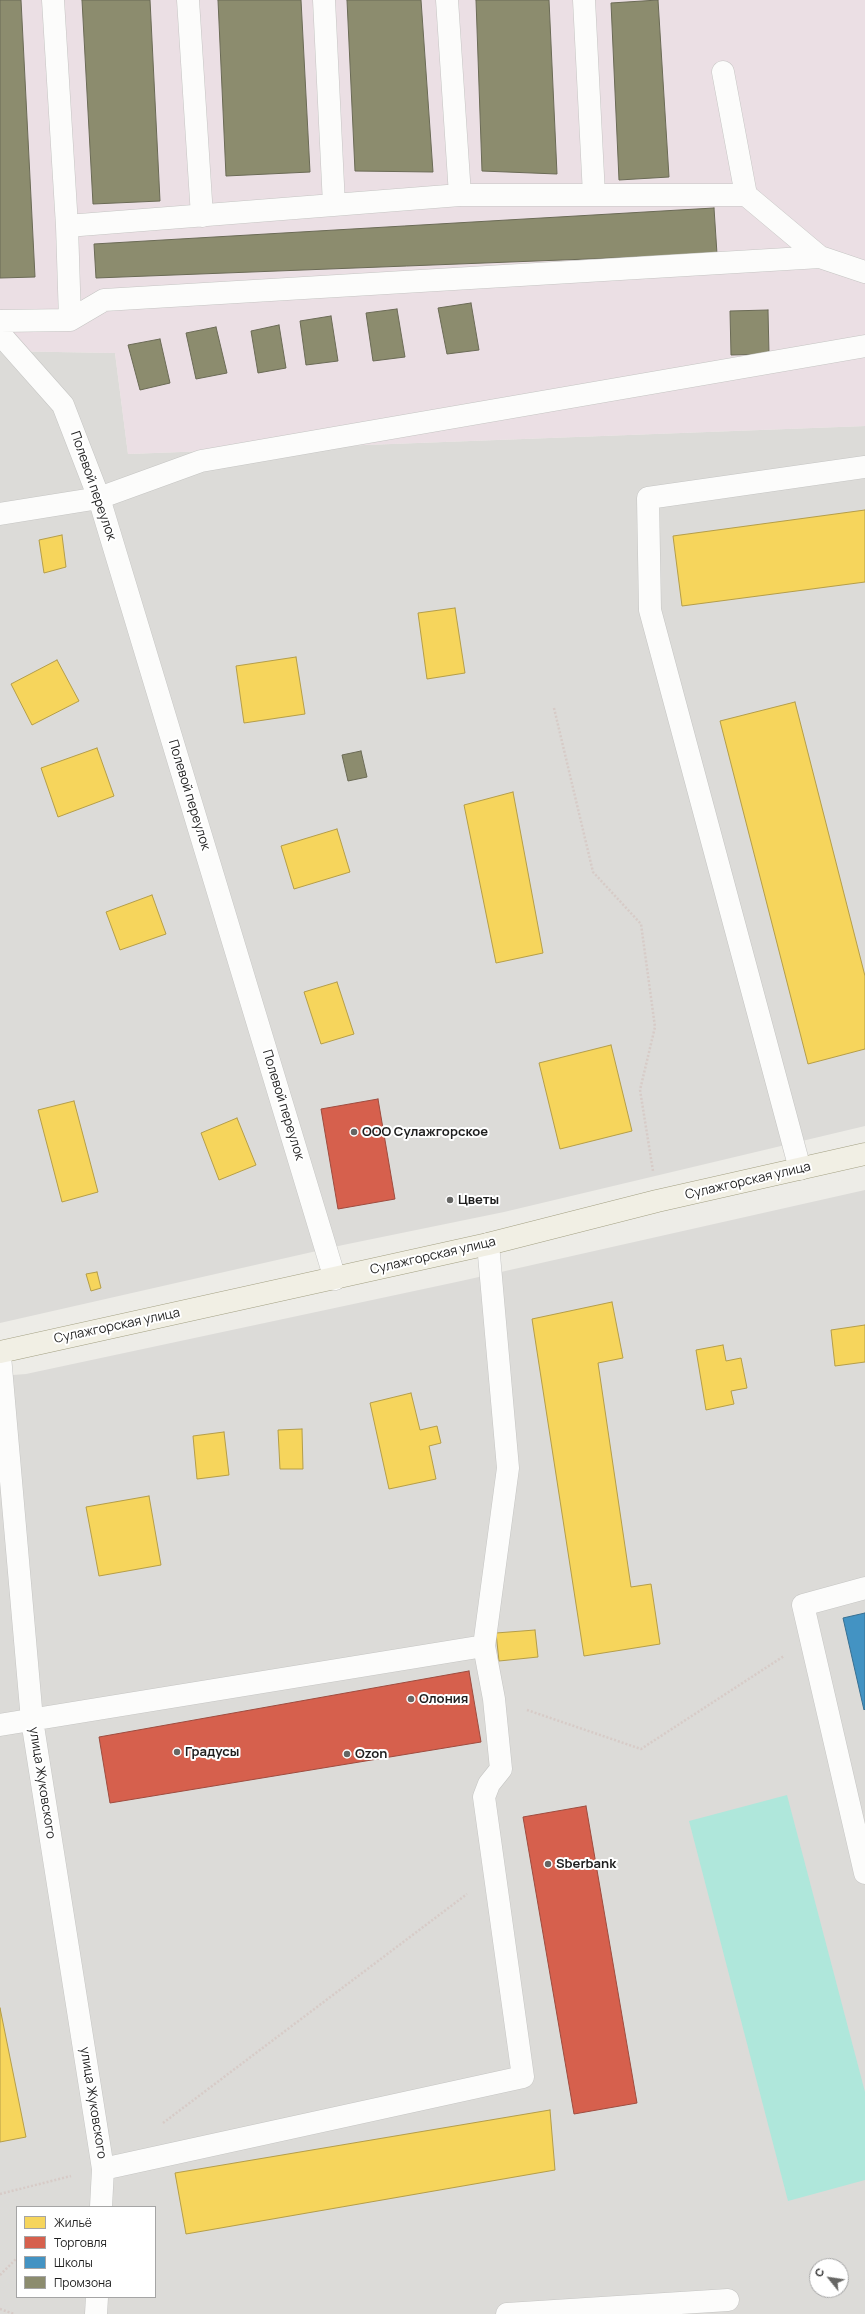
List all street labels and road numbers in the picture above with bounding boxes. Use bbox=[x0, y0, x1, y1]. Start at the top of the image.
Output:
street label: Полевой переулок bbox=[67, 429, 119, 543]
street label: Полевой переулок bbox=[165, 738, 213, 852]
street label: Полевой переулок bbox=[259, 1048, 307, 1162]
street label: Сулажгорская улица bbox=[684, 1159, 812, 1203]
street label: Сулажгорская улица bbox=[369, 1234, 497, 1278]
street label: Сулажгорская улица bbox=[53, 1305, 181, 1347]
street label: улица Жуковского bbox=[25, 1726, 59, 1840]
street label: улица Жуковского bbox=[76, 2046, 110, 2160]

